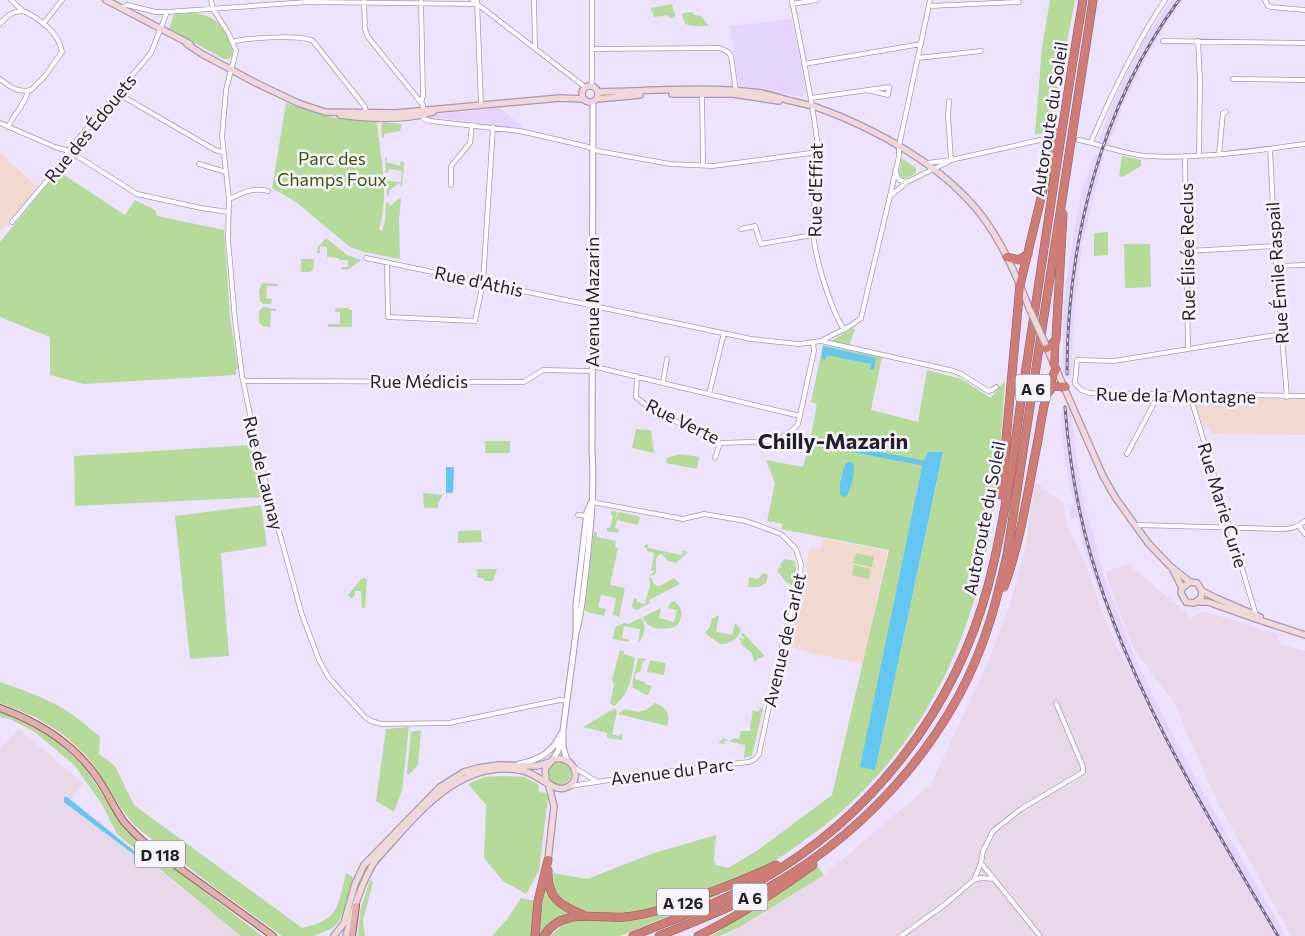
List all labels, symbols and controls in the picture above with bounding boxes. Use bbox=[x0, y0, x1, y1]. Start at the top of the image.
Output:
street label: Autoroute du Soleil bbox=[1026, 40, 1072, 198]
street label: Rue des Édouets bbox=[40, 69, 140, 187]
street label: Rue d'Effiat bbox=[803, 142, 827, 238]
park label: Parc des Champs Foux bbox=[277, 147, 388, 190]
street label: Rue Élisée Reclus bbox=[1175, 183, 1199, 321]
street label: Rue Émile Raspail bbox=[1261, 201, 1293, 345]
street label: Avenue Mazarin bbox=[581, 237, 603, 367]
street label: Rue d'Athis bbox=[433, 261, 525, 301]
street label: Rue Médicis bbox=[370, 370, 468, 392]
road number: A 6 bbox=[1016, 374, 1050, 402]
street label: Rue de la Montagne bbox=[1096, 383, 1256, 407]
street label: Rue Verte bbox=[642, 394, 724, 448]
street label: Rue de Launay bbox=[239, 414, 289, 532]
district label: Chilly-Mazarin bbox=[758, 427, 908, 454]
street label: Autoroute du Soleil bbox=[958, 439, 1010, 597]
street label: Rue Marie Curie bbox=[1193, 440, 1253, 570]
street label: Avenue de Carlet bbox=[758, 571, 810, 709]
street label: Avenue du Parc bbox=[609, 753, 735, 789]
road number: D 118 bbox=[135, 841, 185, 868]
road number: A 6 bbox=[732, 884, 768, 910]
road number: A 126 bbox=[657, 889, 709, 916]

